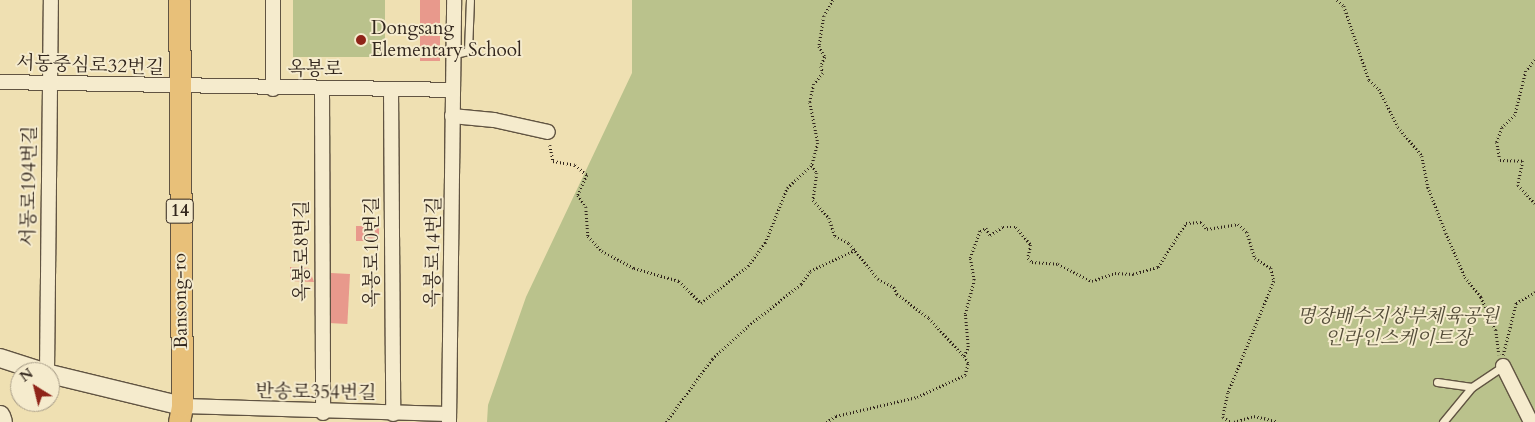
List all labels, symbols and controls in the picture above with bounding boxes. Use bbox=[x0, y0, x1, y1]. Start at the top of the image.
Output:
place label: Dongsang Elementary School bbox=[371, 18, 522, 62]
marker: Dongsang Elementary School bbox=[355, 34, 367, 46]
street label: 서동중심로32번길 bbox=[16, 52, 164, 80]
street label: 옥봉로 bbox=[287, 59, 343, 81]
street label: 서동로194번길 bbox=[18, 125, 42, 247]
road number: 14 bbox=[165, 196, 195, 227]
street label: 옥봉로10번길 bbox=[362, 196, 384, 308]
street label: 옥봉로14번길 bbox=[422, 196, 446, 308]
street label: 옥봉로8번길 bbox=[292, 200, 314, 302]
street label: Bansong-ro bbox=[169, 253, 193, 349]
park label: 명장배수지상부체육공원 인라인스케이트장 bbox=[1297, 306, 1499, 350]
north arrow bbox=[10, 362, 60, 412]
text: N bbox=[16, 364, 37, 387]
street label: 반송로354번길 bbox=[255, 381, 377, 405]

